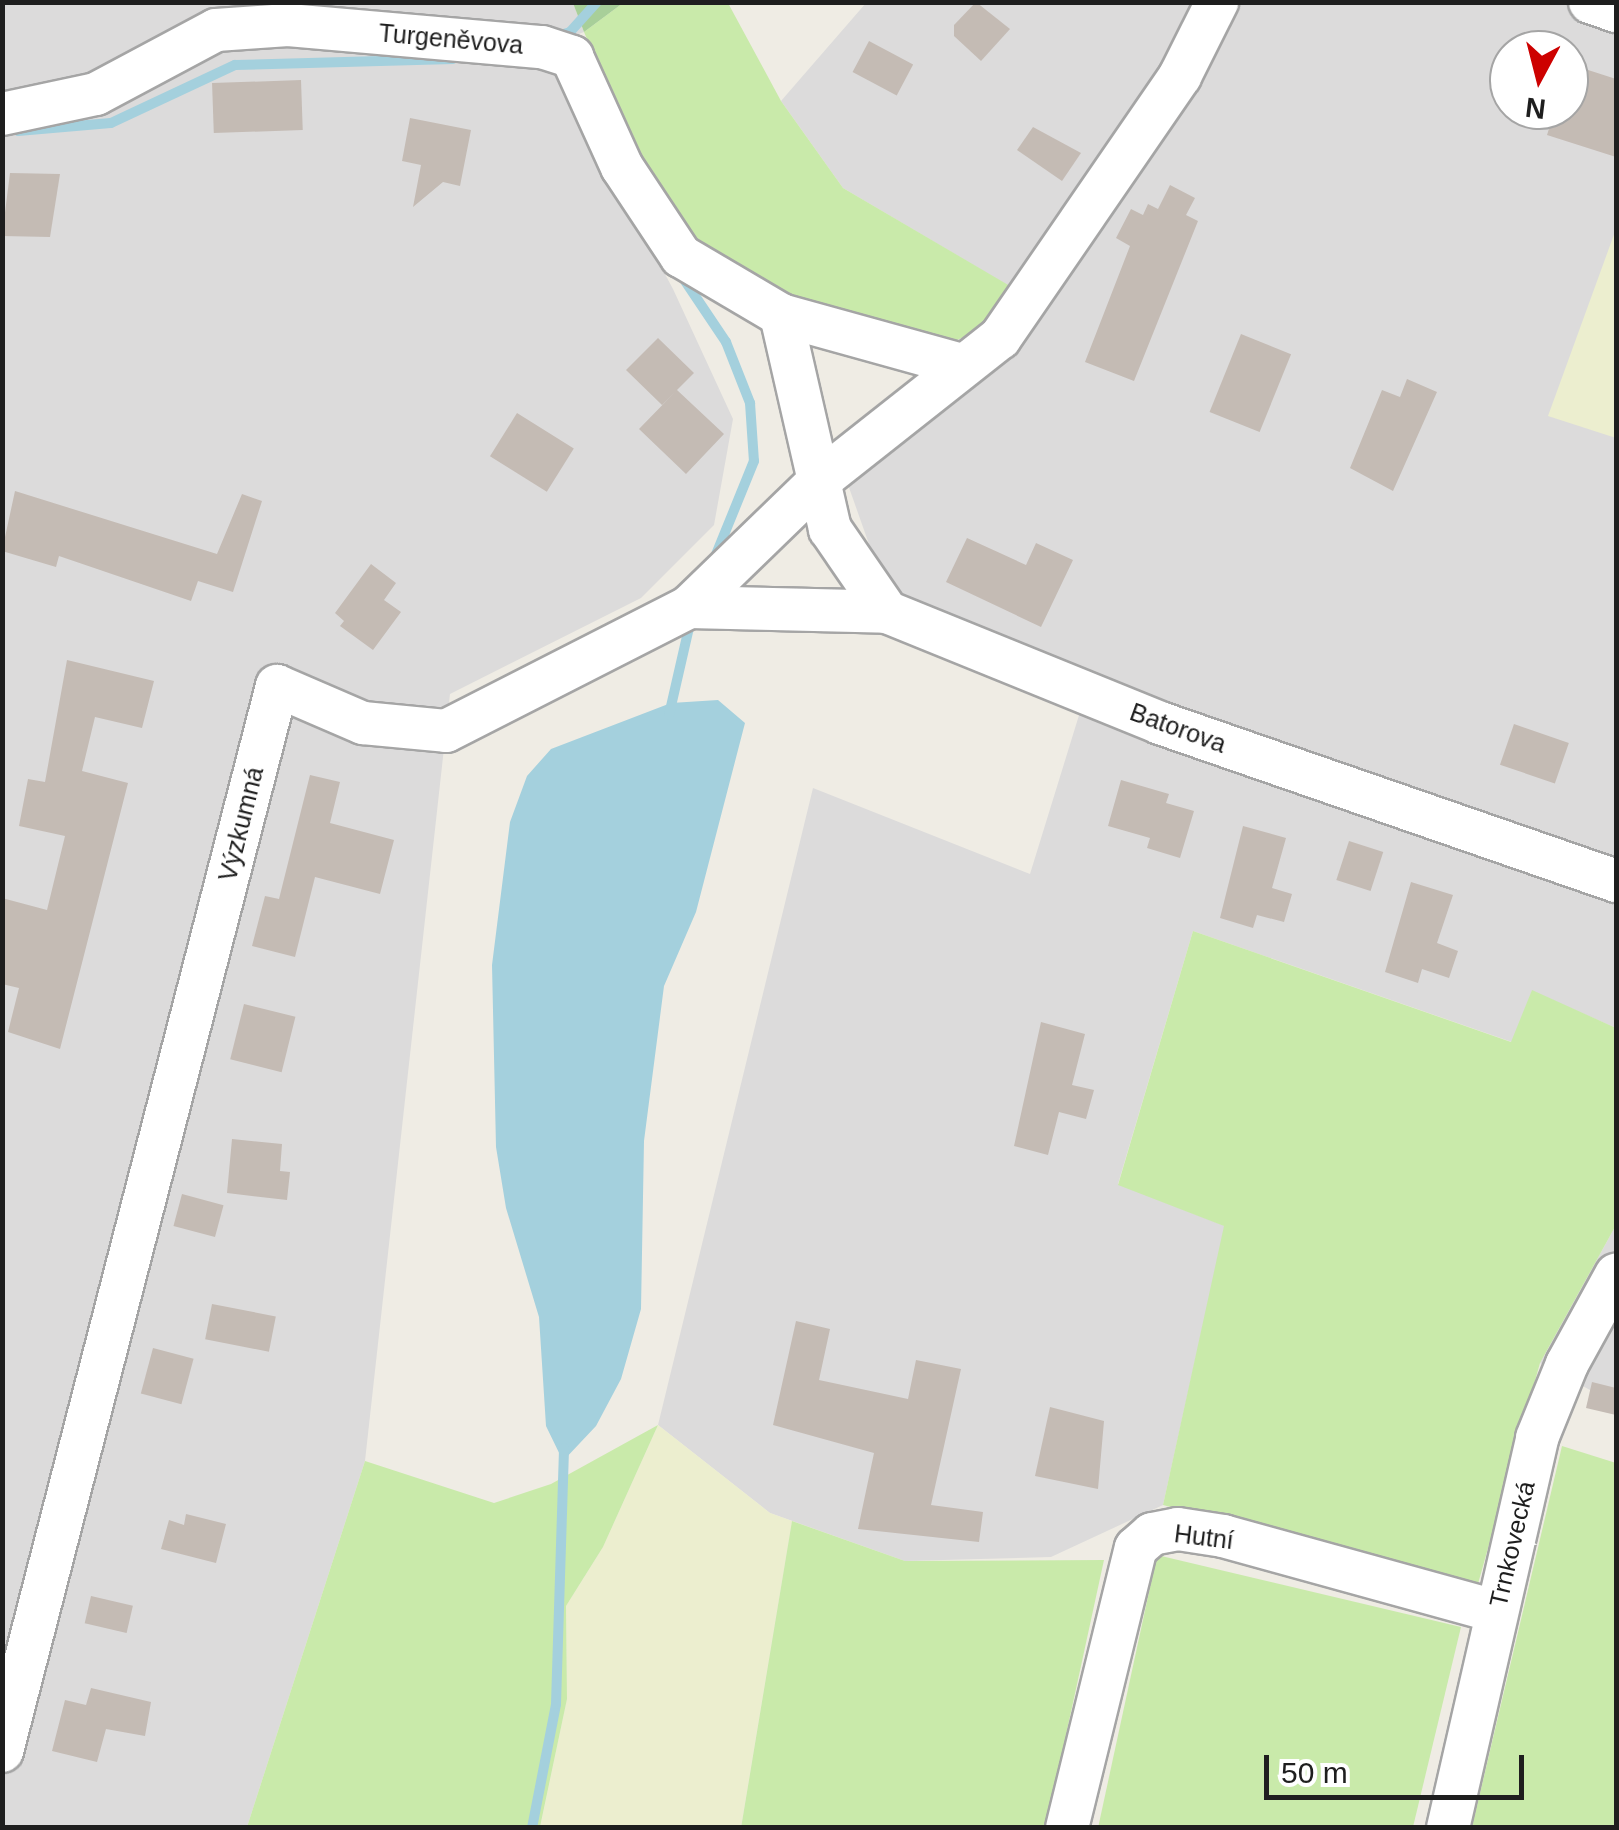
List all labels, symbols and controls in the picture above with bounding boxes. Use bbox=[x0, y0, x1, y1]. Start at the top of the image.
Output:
street label: Turgeněvova bbox=[377, 18, 525, 60]
north arrow bbox=[1489, 30, 1589, 130]
text: N bbox=[1524, 92, 1547, 125]
street label: Batorova bbox=[1126, 697, 1230, 759]
street label: Výzkumná bbox=[212, 764, 270, 884]
street label: Trnkovecká bbox=[1483, 1478, 1541, 1610]
street label: Hutní bbox=[1173, 1518, 1235, 1556]
scale bar bbox=[1269, 1735, 1529, 1797]
text: 50 m bbox=[1281, 1756, 1348, 1789]

